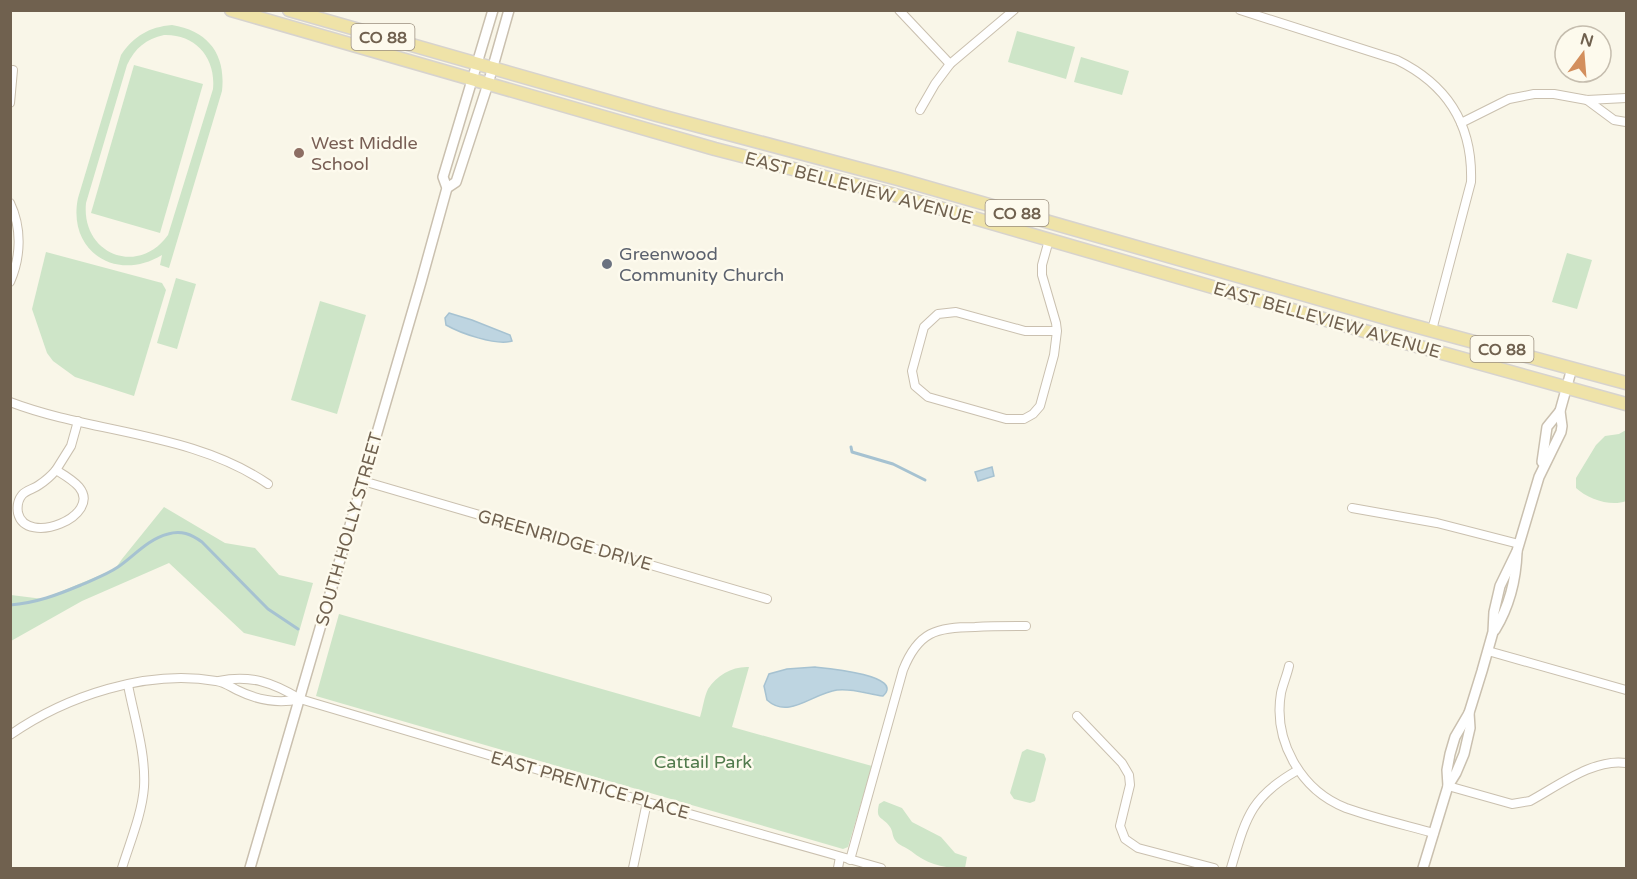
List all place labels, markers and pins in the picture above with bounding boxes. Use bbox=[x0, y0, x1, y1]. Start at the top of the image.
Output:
place label: West Middle School bbox=[311, 132, 418, 175]
marker: West Middle School bbox=[292, 146, 306, 160]
place label: Greenwood Community Church bbox=[619, 243, 784, 286]
marker: Greenwood Community Church bbox=[600, 257, 614, 271]

